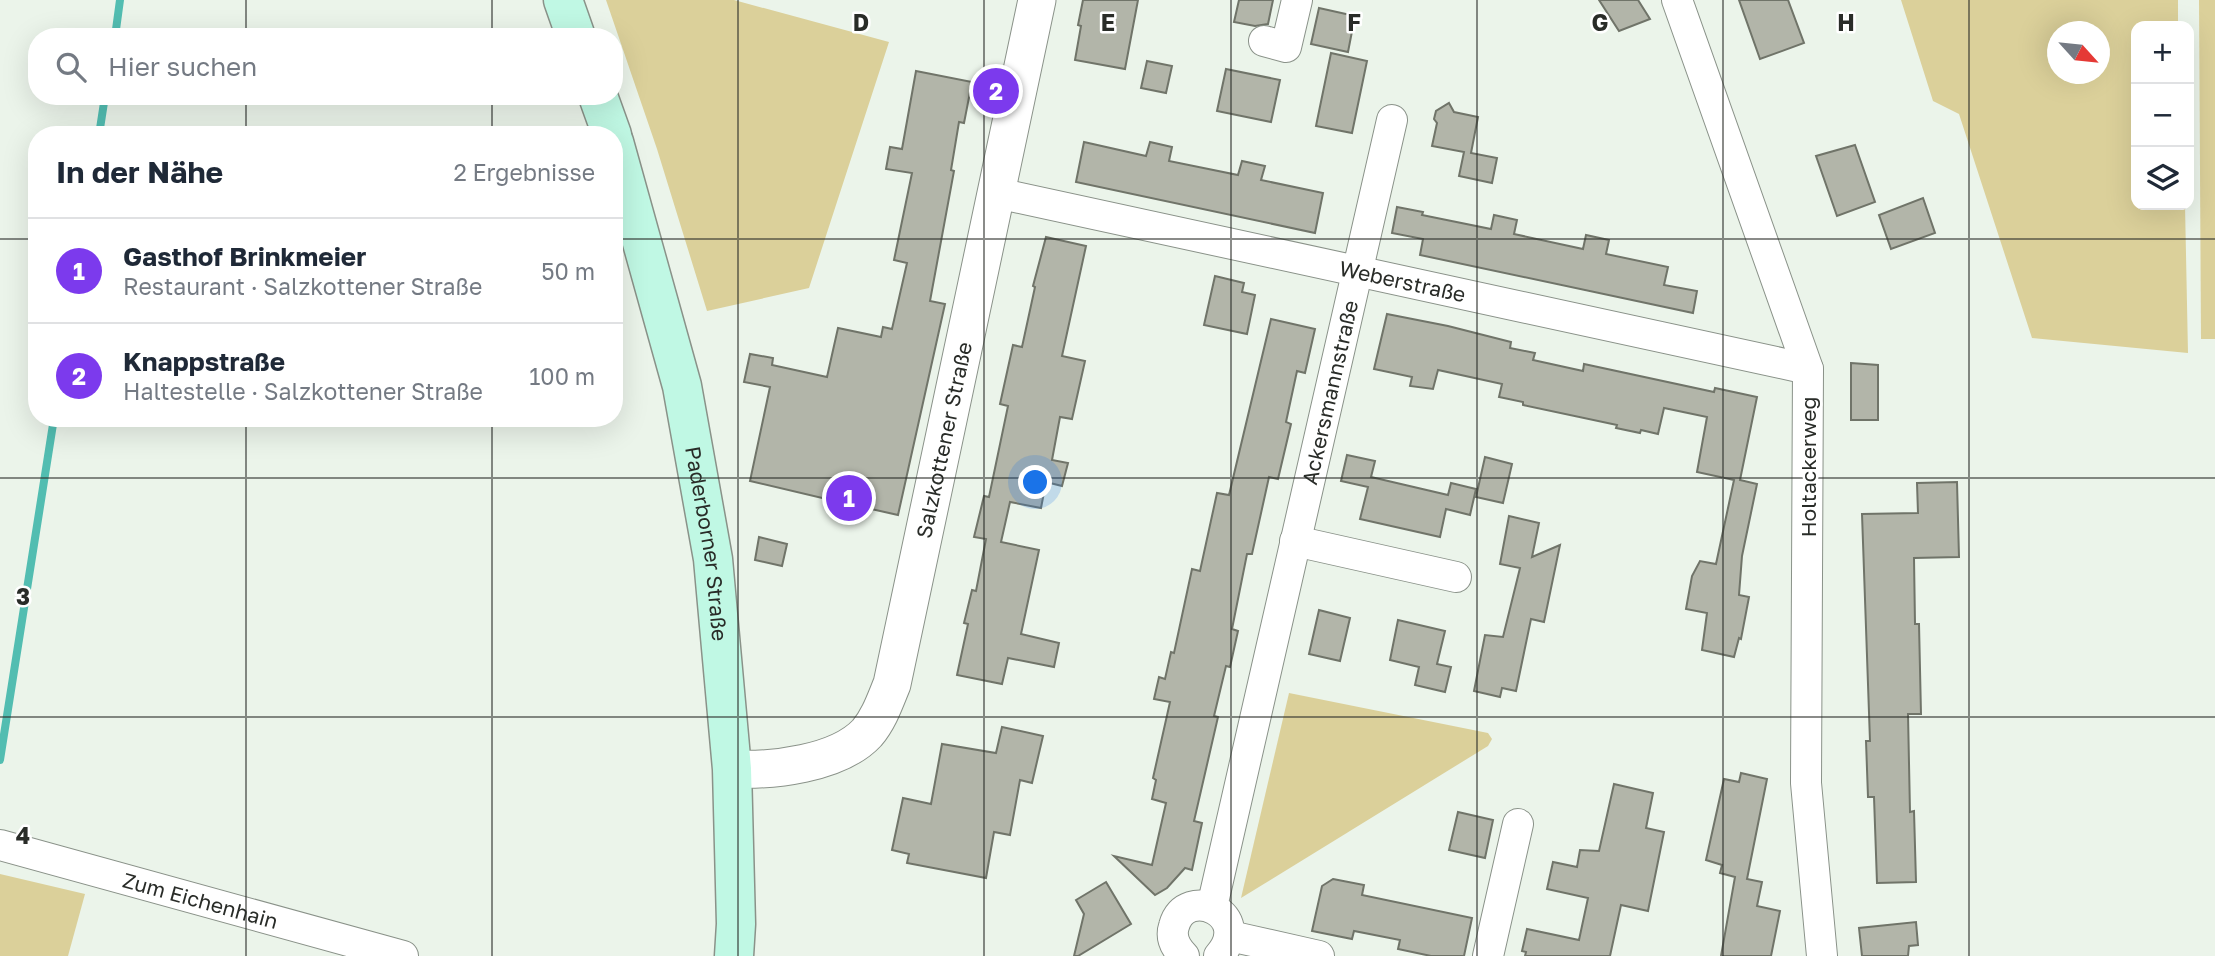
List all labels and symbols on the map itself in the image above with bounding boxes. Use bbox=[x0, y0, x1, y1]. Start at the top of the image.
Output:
text: D bbox=[853, 8, 869, 36]
text: E bbox=[1101, 8, 1115, 36]
text: F bbox=[1347, 8, 1361, 36]
text: G bbox=[1592, 8, 1608, 36]
text: H bbox=[1837, 8, 1855, 36]
north arrow bbox=[2047, 21, 2110, 84]
pin: 2 bbox=[973, 65, 1019, 117]
street label: Weberstraße bbox=[1337, 255, 1468, 307]
street label: Ackersmannstraße bbox=[1296, 298, 1363, 487]
street label: Salzkottener Straße bbox=[910, 339, 977, 541]
street label: Holtackerweg bbox=[1795, 397, 1821, 537]
street label: Paderborner Straße bbox=[680, 444, 733, 642]
your location bbox=[1018, 465, 1052, 499]
pin: 1 bbox=[826, 472, 872, 524]
text: 3 bbox=[16, 582, 30, 610]
text: 4 bbox=[16, 821, 30, 849]
street label: Zum Eichenhain bbox=[120, 866, 281, 934]

